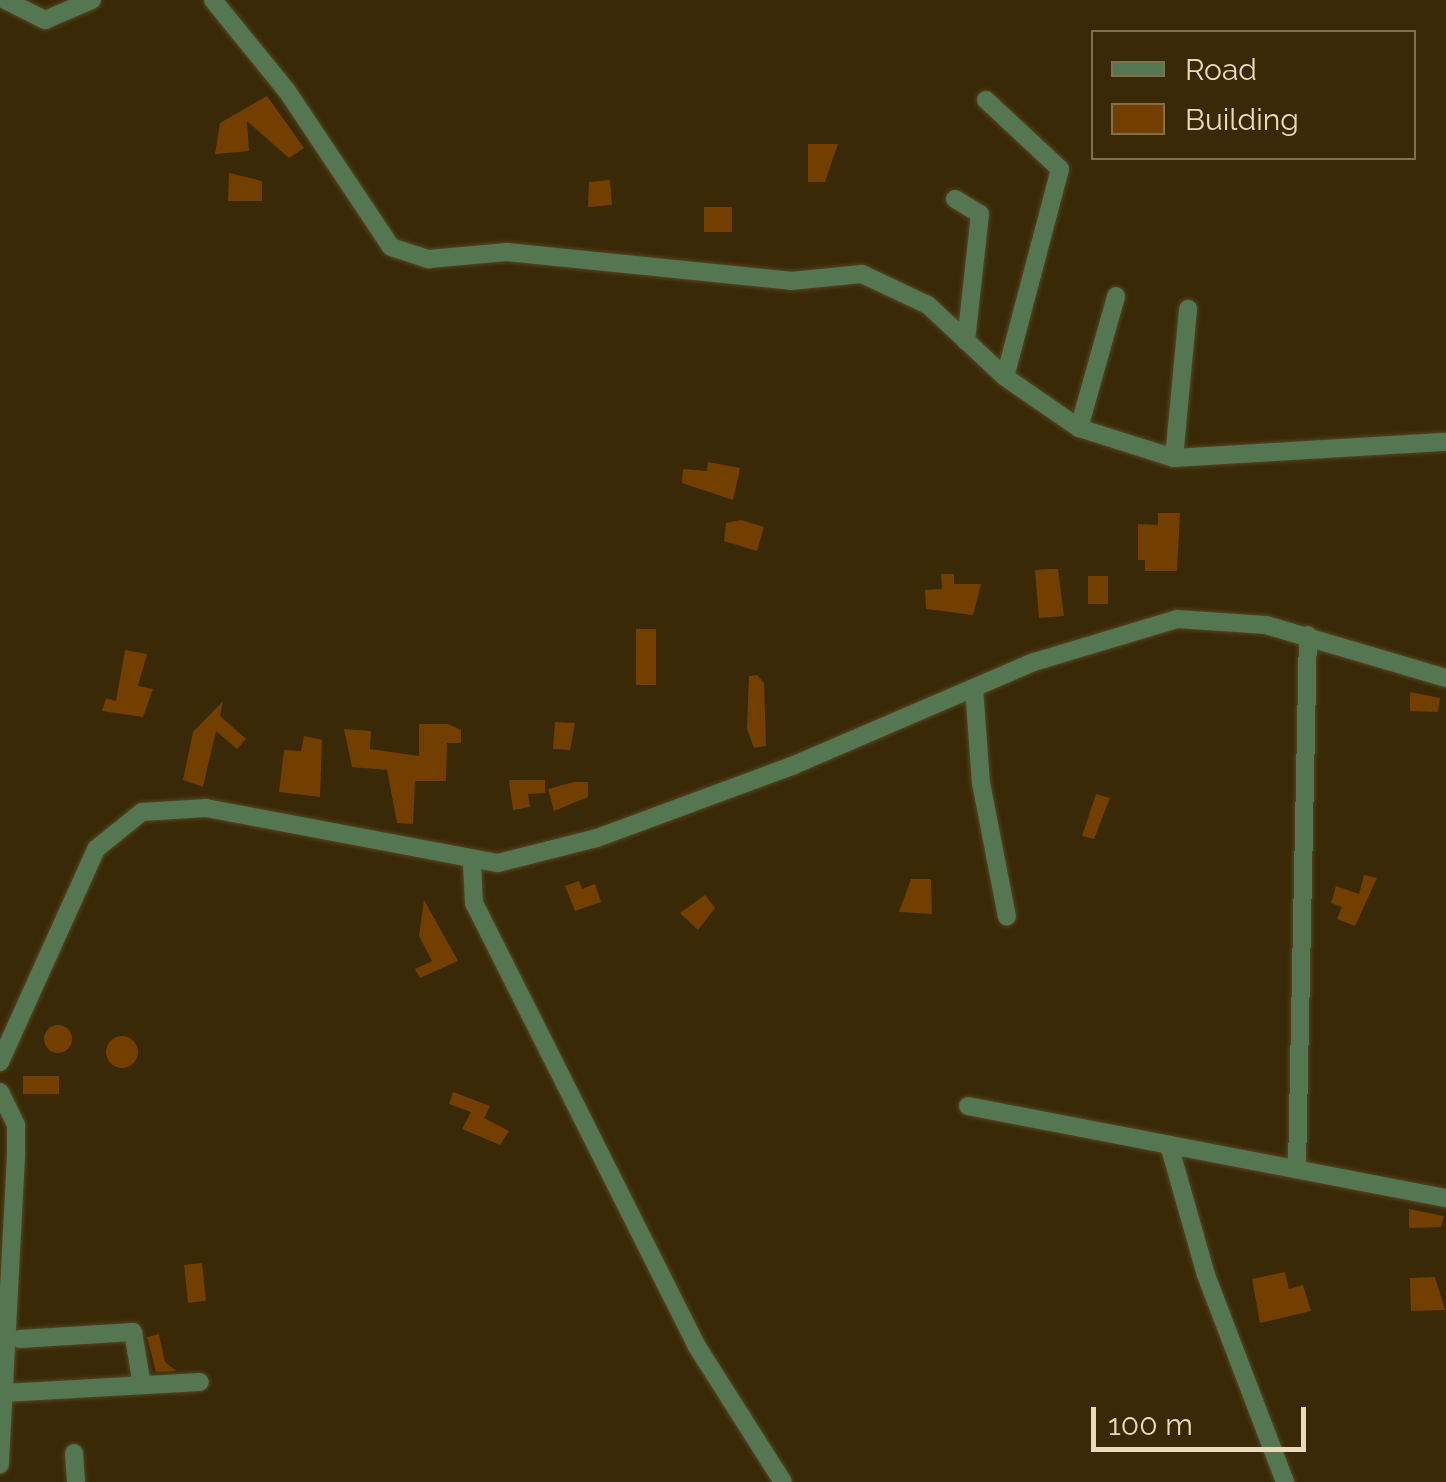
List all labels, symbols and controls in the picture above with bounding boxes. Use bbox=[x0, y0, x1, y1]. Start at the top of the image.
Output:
legend bbox=[1091, 30, 1416, 160]
text: Road bbox=[1185, 52, 1257, 87]
text: Building bbox=[1185, 102, 1299, 137]
scale bar bbox=[1096, 1387, 1311, 1449]
text: 100 m bbox=[1108, 1407, 1193, 1442]

